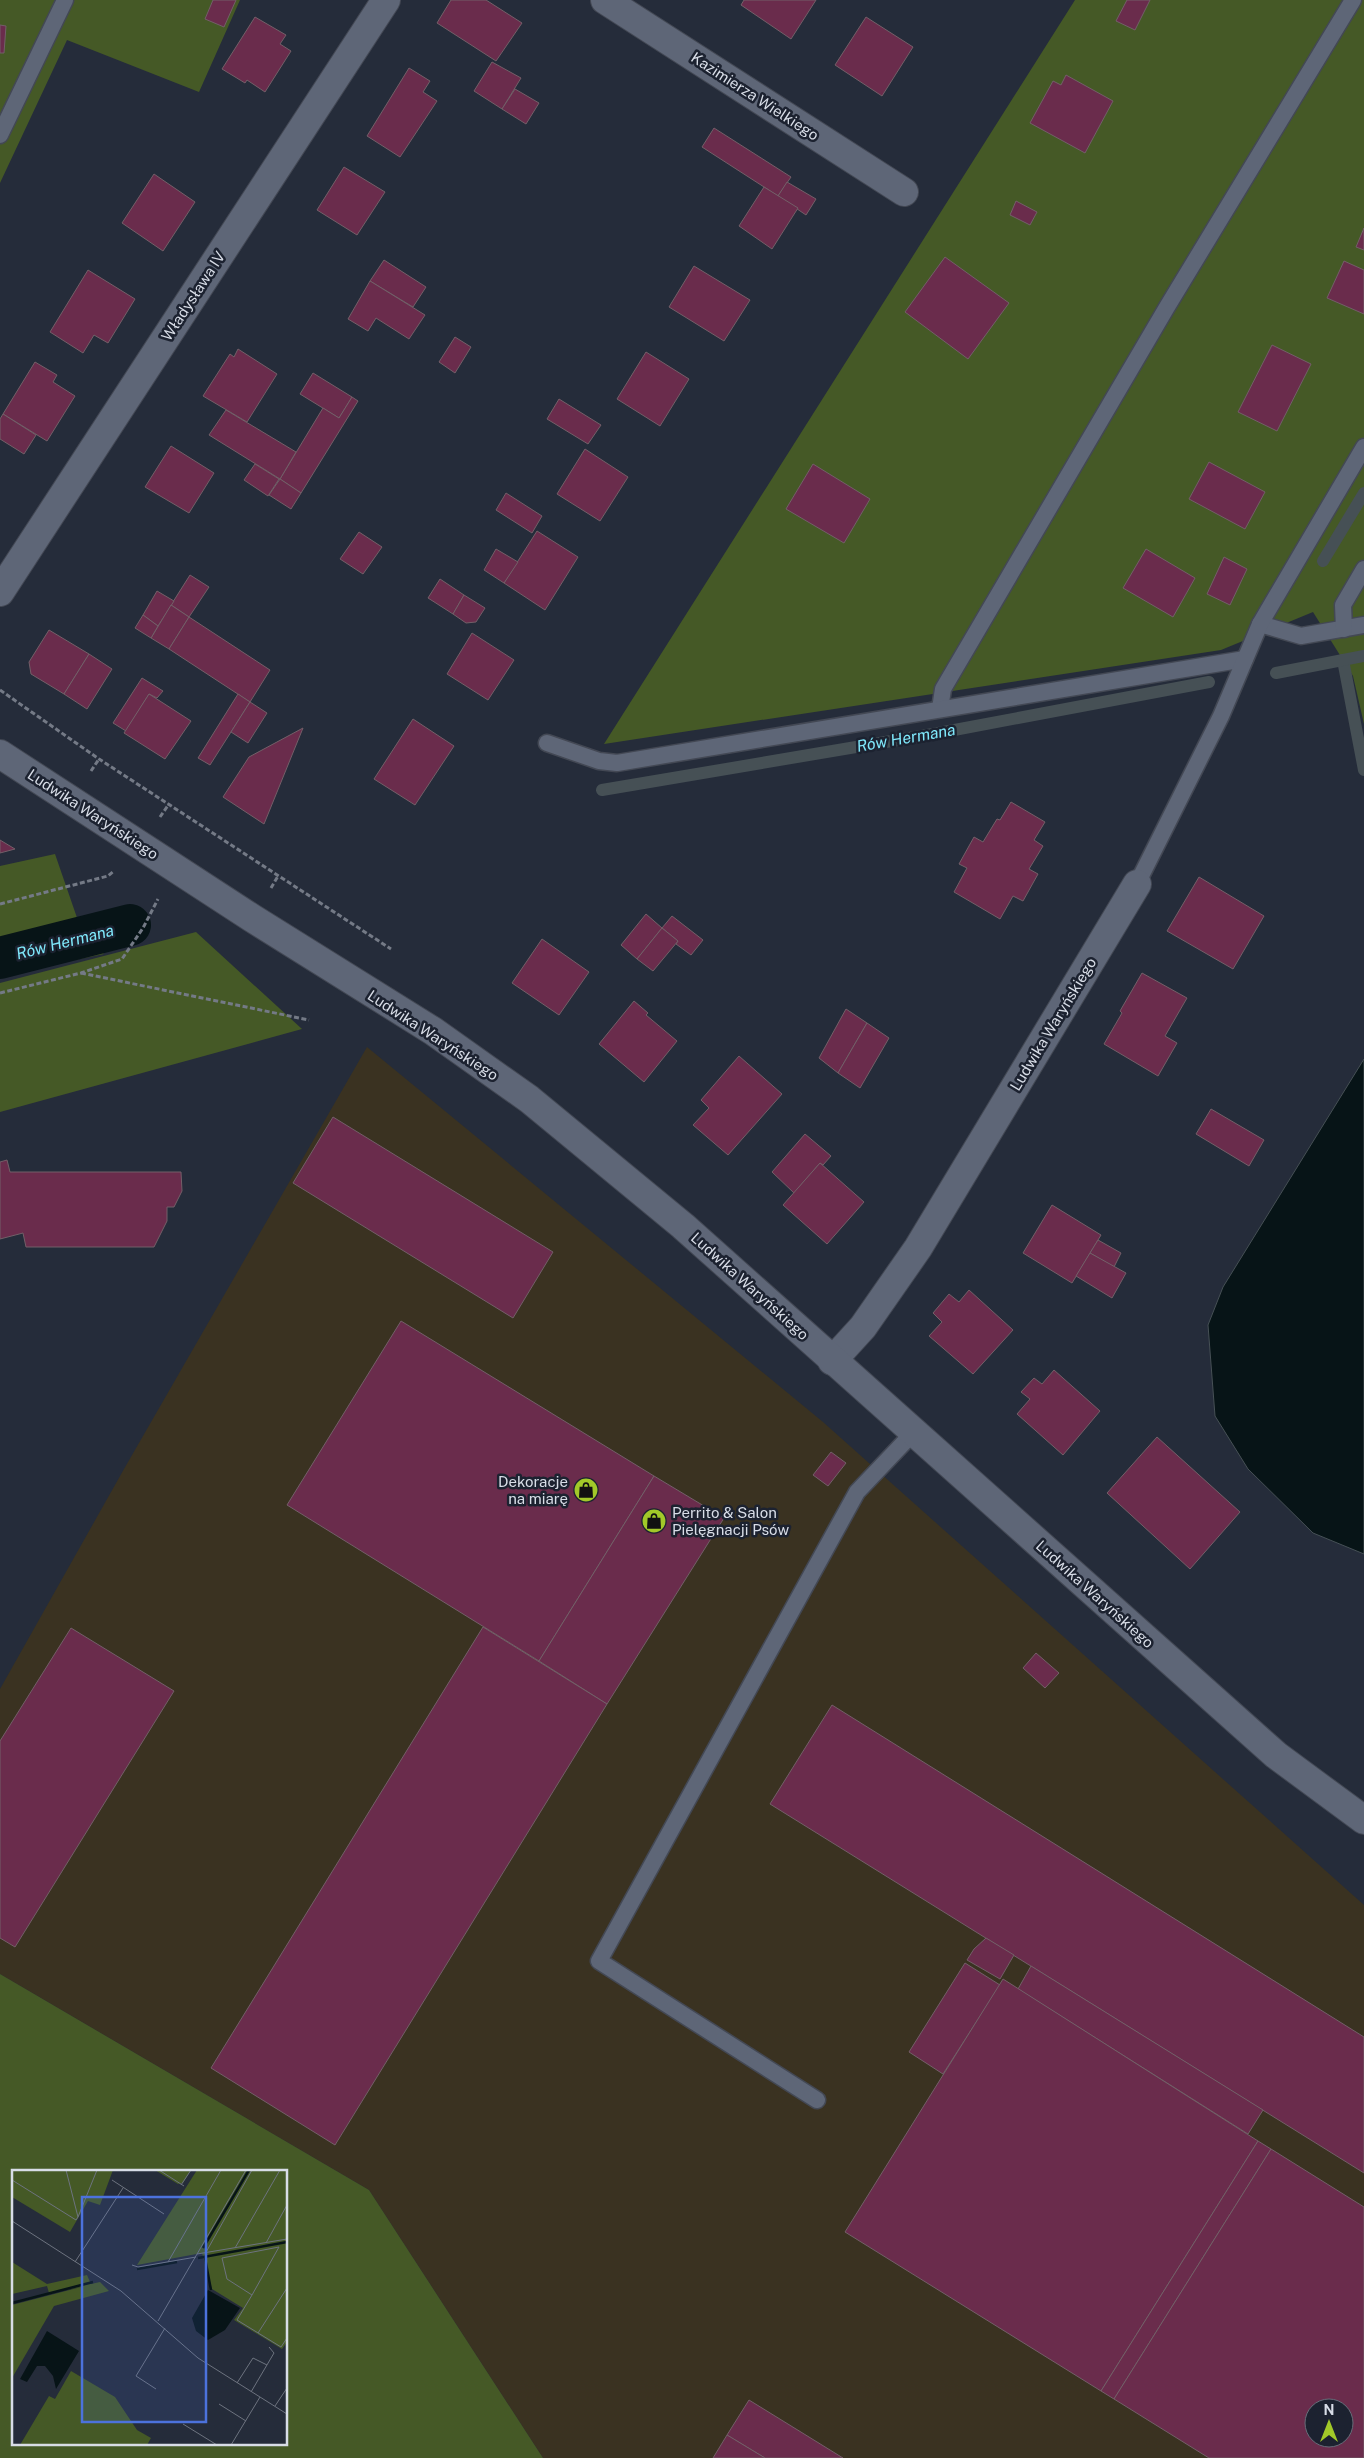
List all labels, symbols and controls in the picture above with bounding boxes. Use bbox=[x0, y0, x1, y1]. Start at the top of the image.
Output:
street label: Kazimierza Wielkiego bbox=[688, 48, 822, 144]
street label: Władysława IV bbox=[158, 248, 228, 344]
water label: Rów Hermana bbox=[855, 720, 957, 756]
street label: Ludwika Waryńskiego bbox=[25, 765, 161, 863]
water label: Rów Hermana bbox=[14, 921, 116, 963]
street label: Ludwika Waryńskiego bbox=[1007, 954, 1099, 1094]
street label: Ludwika Waryńskiego bbox=[365, 986, 501, 1084]
street label: Ludwika Waryńskiego bbox=[688, 1229, 812, 1343]
place label: Dekoracje na miarę bbox=[498, 1473, 568, 1507]
shop icon: Dekoracje na miarę bbox=[573, 1477, 599, 1503]
place label: Perrito & Salon Pielęgnacji Psów bbox=[672, 1504, 789, 1538]
shop icon: Perrito & Salon Pielęgnacji Psów bbox=[641, 1508, 667, 1534]
street label: Ludwika Waryńskiego bbox=[1033, 1537, 1157, 1651]
inset map bbox=[12, 2170, 288, 2446]
north arrow bbox=[1304, 2398, 1354, 2448]
text: N bbox=[1324, 2402, 1334, 2418]

